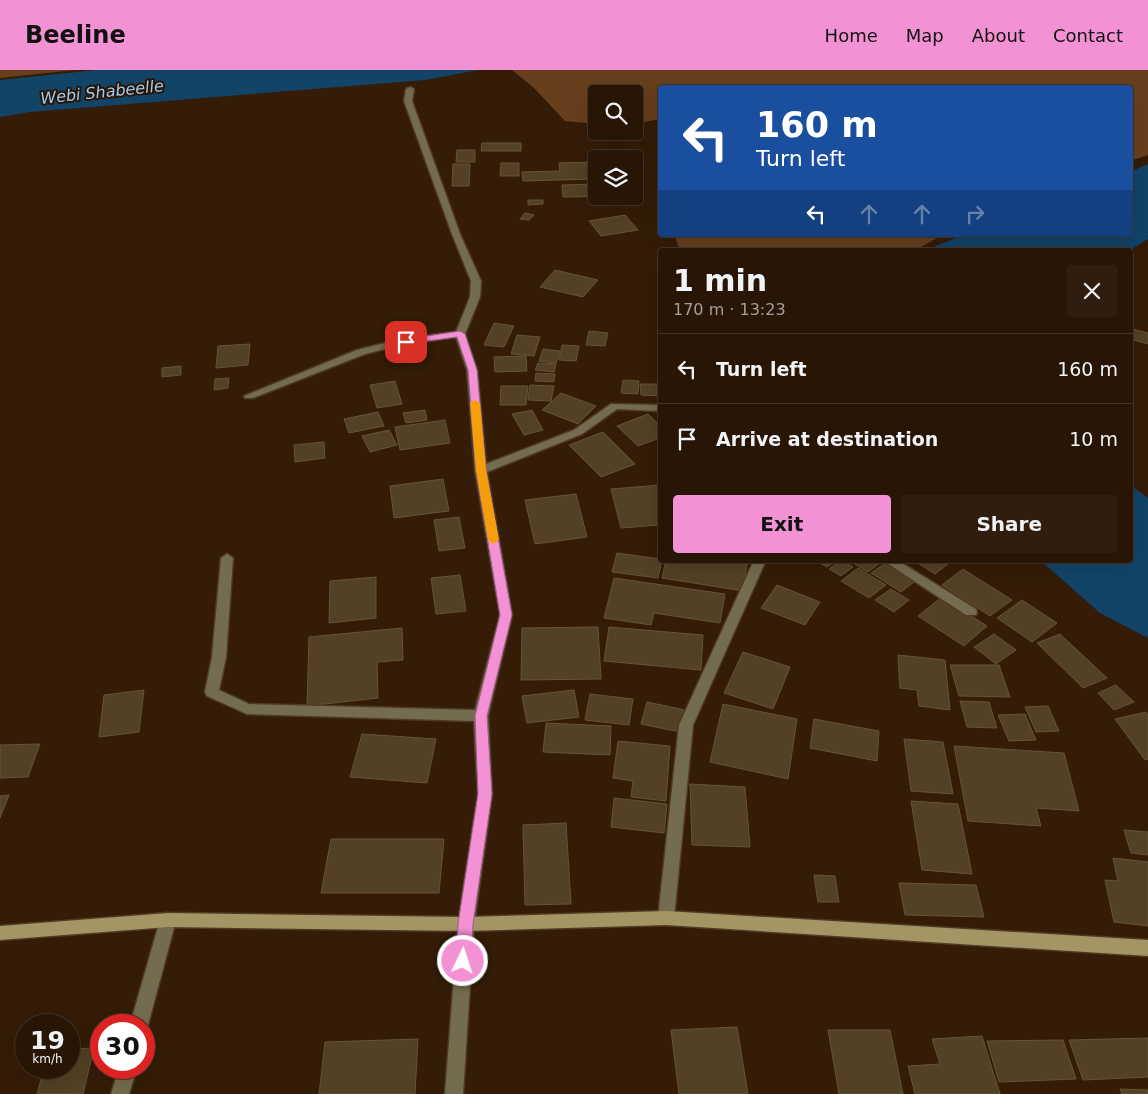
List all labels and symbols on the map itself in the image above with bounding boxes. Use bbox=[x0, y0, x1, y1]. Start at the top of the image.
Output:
water label: Webi Shabeelle bbox=[39, 76, 165, 108]
pin bbox=[385, 321, 427, 363]
position arrow bbox=[436, 934, 488, 986]
speed limit sign: 30 bbox=[90, 1014, 155, 1079]

